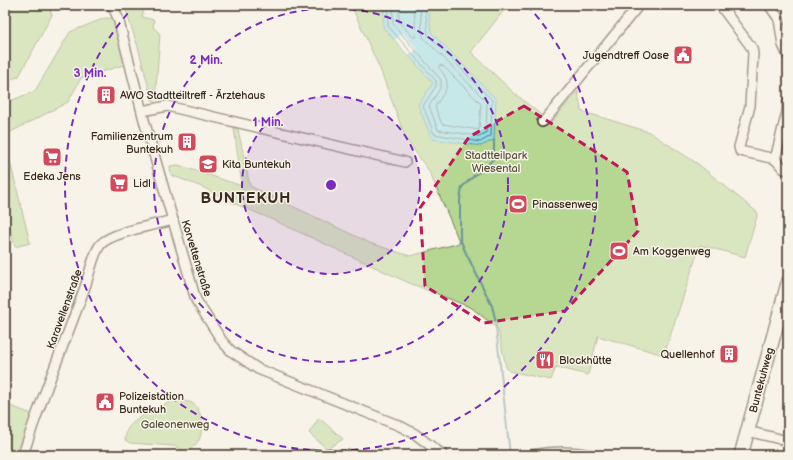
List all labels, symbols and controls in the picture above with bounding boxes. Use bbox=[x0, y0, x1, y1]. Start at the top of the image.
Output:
public building icon: Jugendtreff Oase bbox=[672, 44, 694, 66]
place label: Jugendtreff Oase bbox=[583, 49, 669, 62]
text: 2 Min. bbox=[189, 53, 223, 68]
text: 3 Min. bbox=[74, 66, 107, 81]
building icon: AWO Stadtteiltreff - Ärztehaus bbox=[95, 84, 117, 106]
place label: AWO Stadtteiltreff - Ärztehaus bbox=[120, 88, 266, 102]
text: 1 Min. bbox=[253, 115, 284, 130]
place label: Familienzentrum Buntekuh bbox=[91, 130, 173, 156]
building icon: Familienzentrum Buntekuh bbox=[176, 131, 198, 153]
supermarket icon: Edeka Jens bbox=[41, 146, 63, 168]
park label: Stadtteilpark Wiesental bbox=[465, 149, 528, 175]
school or university icon: Kita Buntekuh bbox=[197, 153, 219, 175]
place label: Kita Buntekuh bbox=[222, 158, 291, 171]
place label: Edeka Jens bbox=[23, 170, 81, 183]
supermarket icon: Lidl bbox=[108, 172, 130, 194]
place label: Lidl bbox=[133, 177, 151, 190]
centre of rings bbox=[324, 178, 338, 192]
district label: BUNTEKUH bbox=[201, 189, 291, 208]
sports icon: Pinassenweg bbox=[507, 193, 529, 215]
place label: Pinassenweg bbox=[532, 198, 598, 211]
street label: Korvettenstraße bbox=[179, 218, 214, 299]
sports icon: Am Koggenweg bbox=[608, 240, 630, 262]
place label: Am Koggenweg bbox=[633, 245, 711, 258]
street label: Karavellenstraße bbox=[44, 267, 85, 351]
building icon: Quellenhof bbox=[718, 343, 740, 365]
street label: Buntekuhweg bbox=[747, 346, 776, 414]
place label: Quellenhof bbox=[661, 348, 716, 361]
restaurant icon: Blockhütte bbox=[534, 349, 556, 371]
place label: Blockhütte bbox=[559, 354, 612, 367]
place label: Polizeistation Buntekuh bbox=[119, 390, 184, 416]
public building icon: Polizeistation Buntekuh bbox=[94, 391, 116, 413]
park label: Galeonenweg bbox=[141, 418, 209, 431]

